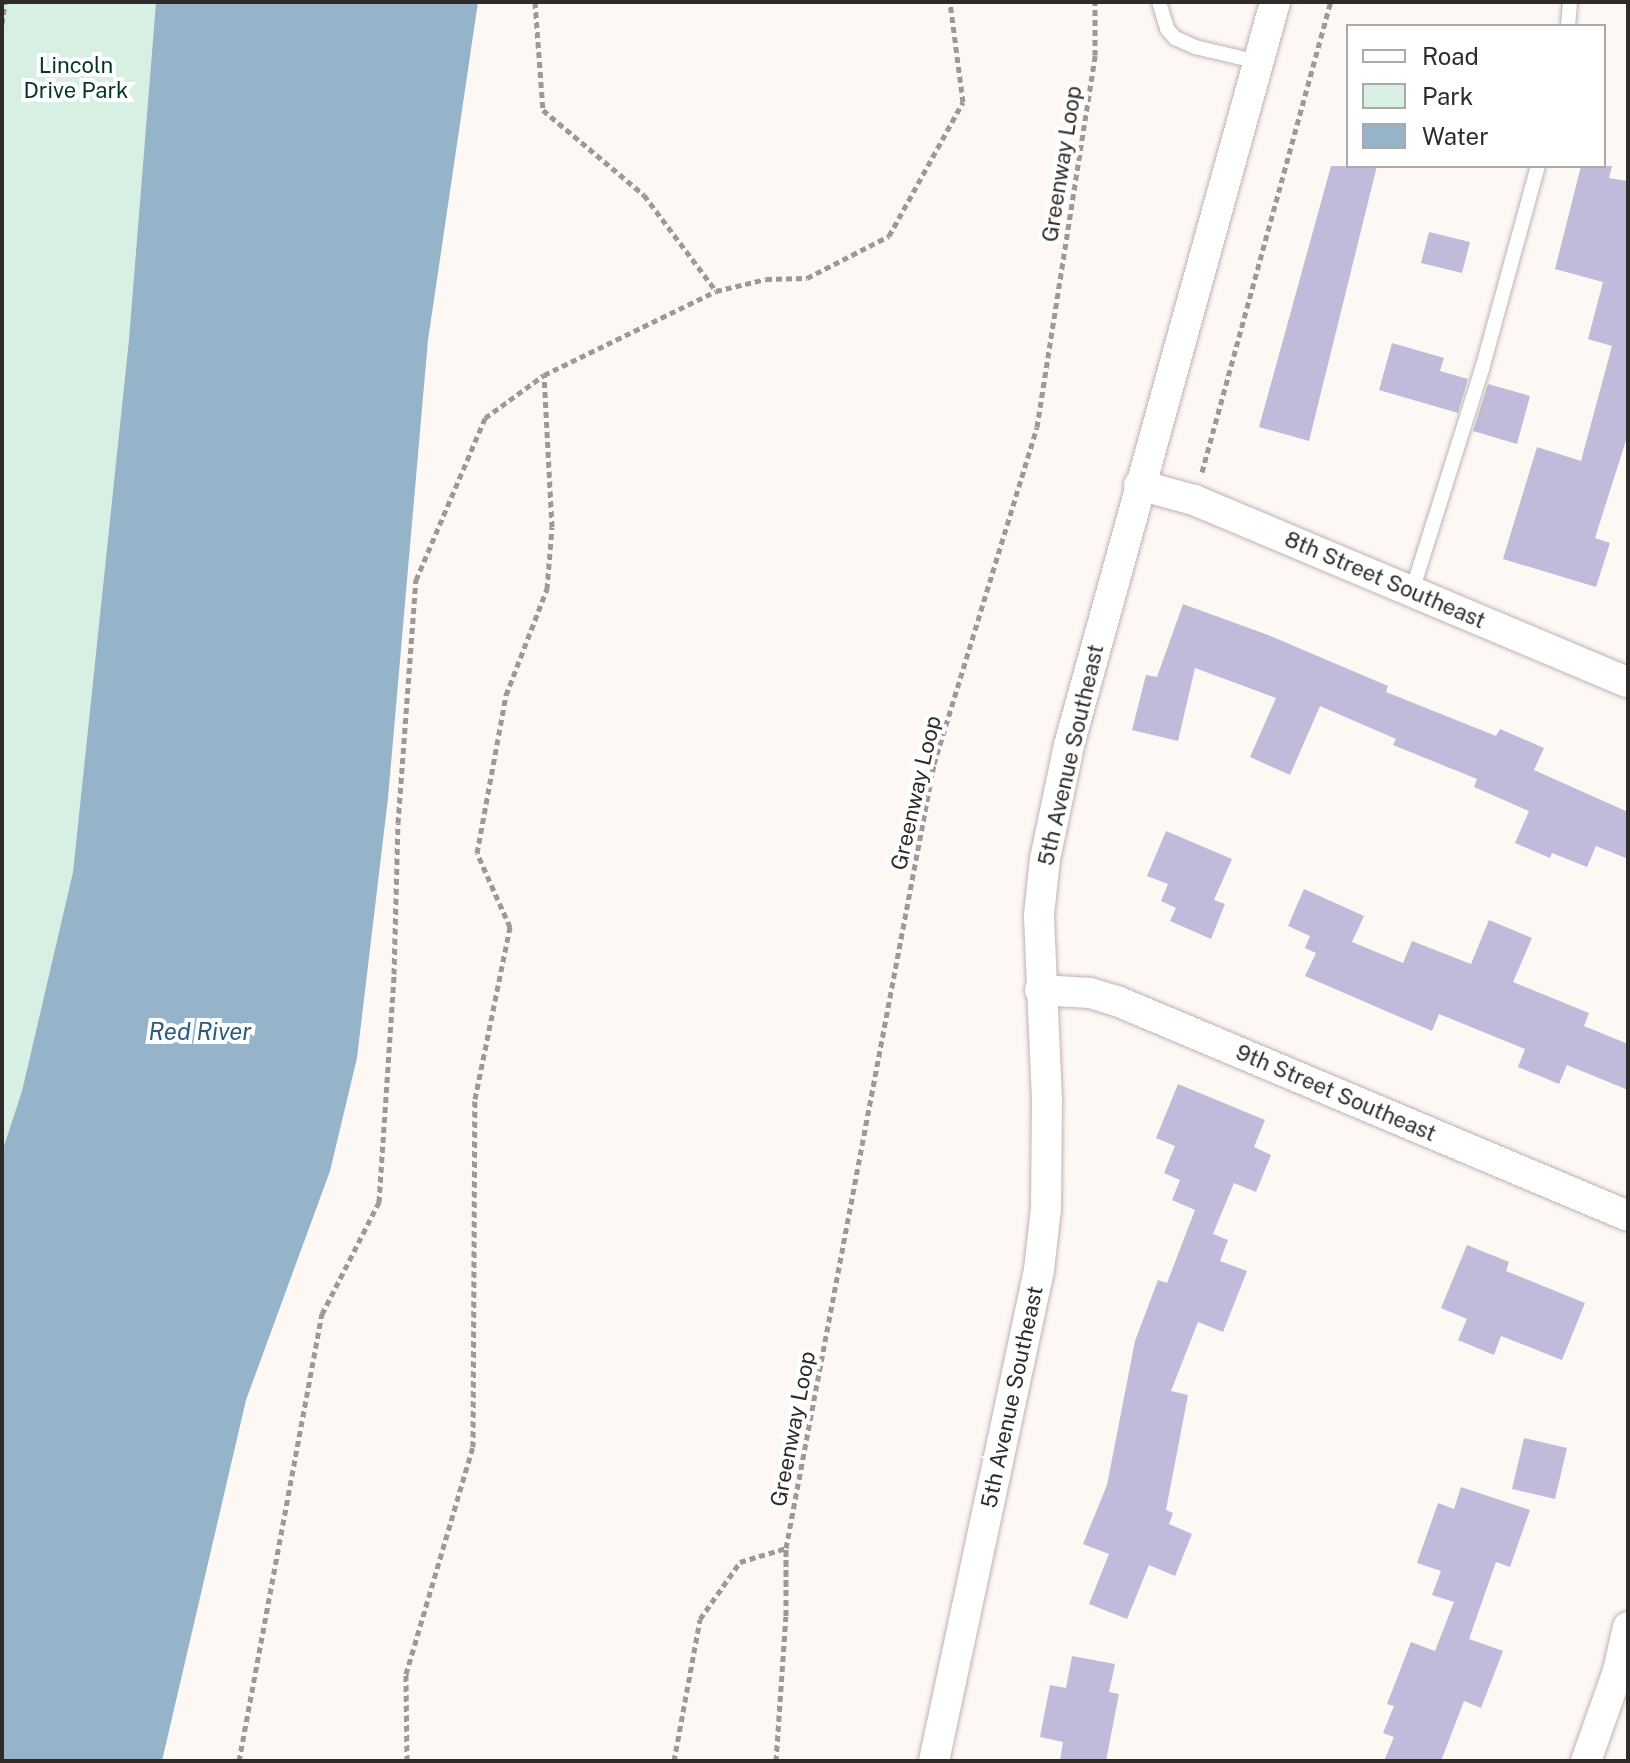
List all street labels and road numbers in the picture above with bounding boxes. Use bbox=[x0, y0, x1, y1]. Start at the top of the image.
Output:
street label: Greenway Loop bbox=[1037, 84, 1087, 244]
street label: 8th Street Southeast bbox=[1281, 526, 1489, 634]
street label: 5th Avenue Southeast bbox=[1033, 642, 1109, 868]
street label: Greenway Loop bbox=[885, 713, 947, 873]
street label: 9th Street Southeast bbox=[1232, 1039, 1440, 1147]
street label: 5th Avenue Southeast bbox=[976, 1283, 1048, 1511]
street label: Greenway Loop bbox=[765, 1349, 821, 1509]

